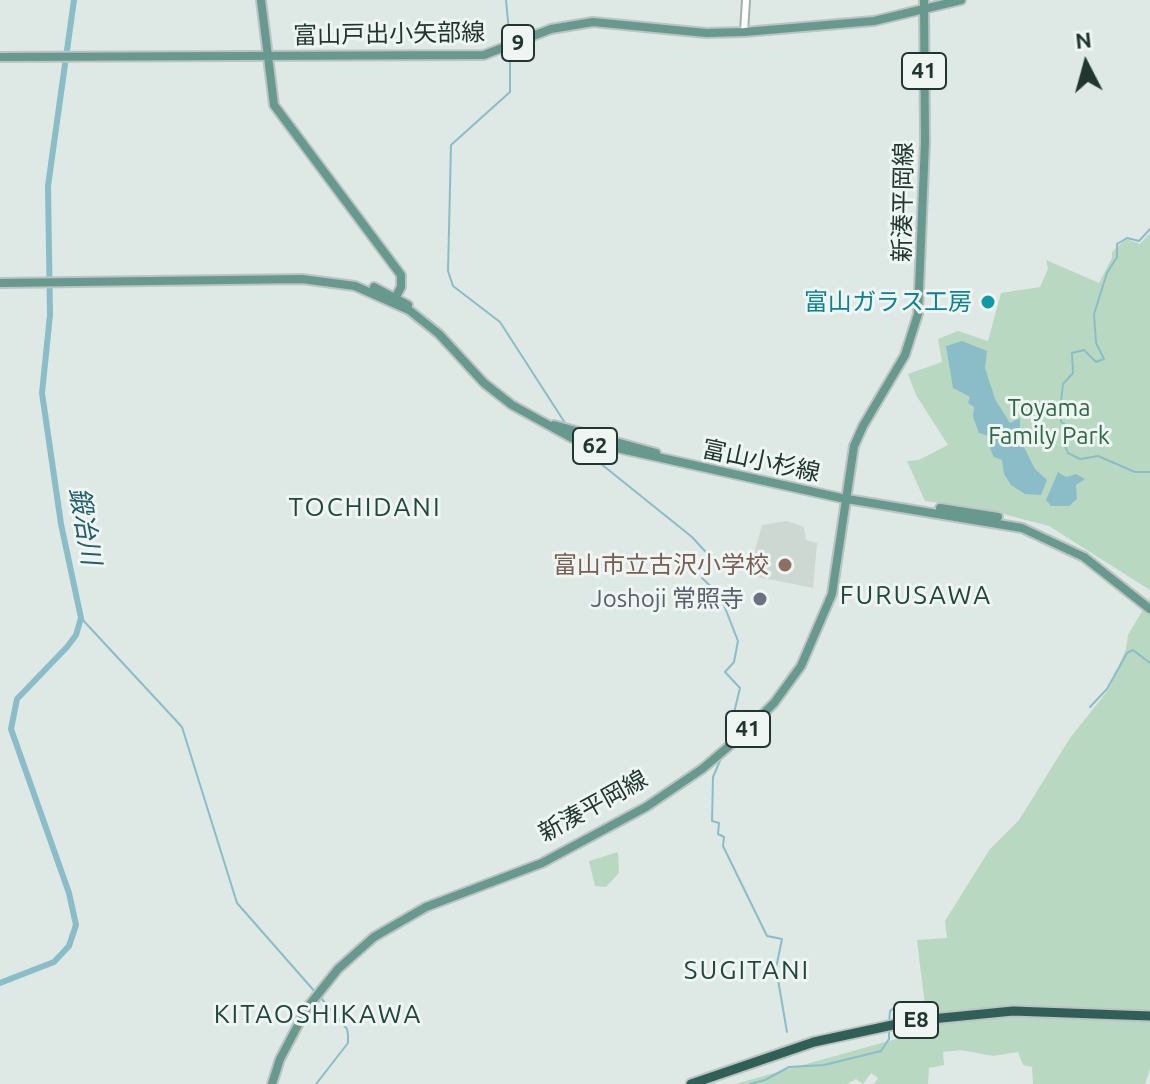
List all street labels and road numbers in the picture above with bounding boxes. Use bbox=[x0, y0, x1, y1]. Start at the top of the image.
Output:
street label: 富山戸出小矢部線 bbox=[293, 18, 485, 50]
road number: 9 bbox=[502, 25, 534, 61]
road number: 41 bbox=[902, 53, 946, 89]
street label: 新湊平岡線 bbox=[888, 142, 918, 262]
road number: 62 bbox=[573, 428, 617, 464]
street label: 富山小杉線 bbox=[699, 434, 823, 488]
road number: 41 bbox=[726, 711, 770, 747]
street label: 新湊平岡線 bbox=[534, 764, 652, 848]
road number: E8 bbox=[894, 1002, 938, 1038]

